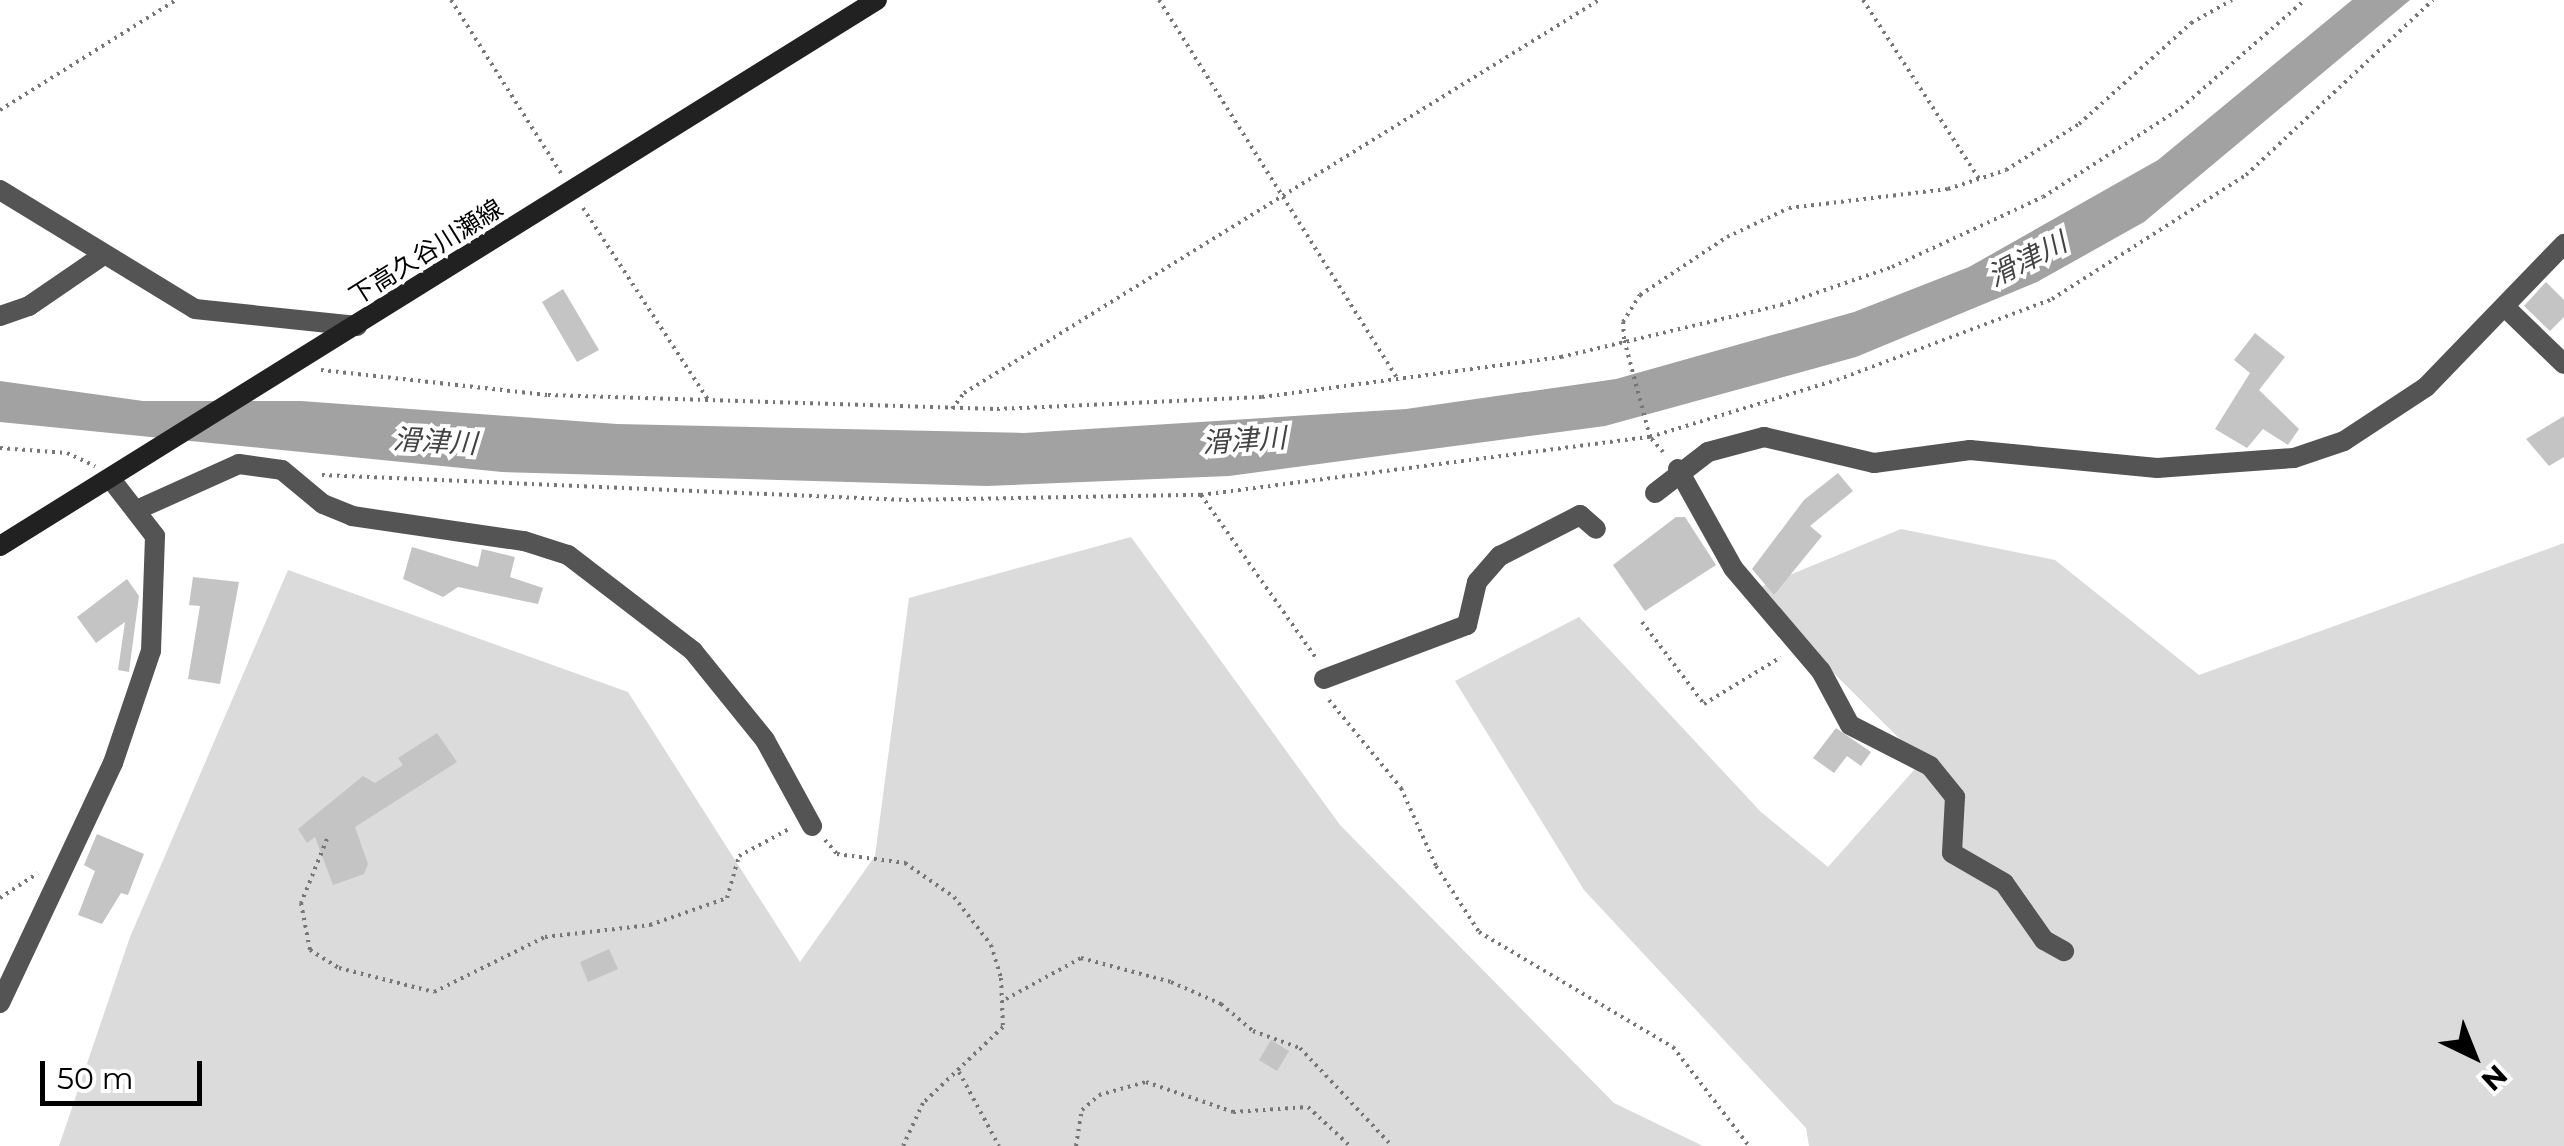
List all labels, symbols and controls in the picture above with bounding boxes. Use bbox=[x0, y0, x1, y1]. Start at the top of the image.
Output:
street label: 下高久谷川瀬線 bbox=[344, 193, 508, 311]
water label: 滑津川 bbox=[1982, 225, 2072, 293]
water label: 滑津川 bbox=[1201, 420, 1287, 460]
water label: 滑津川 bbox=[392, 422, 478, 460]
north arrow bbox=[2424, 1006, 2524, 1106]
scale bar bbox=[45, 1041, 208, 1103]
text: N bbox=[2475, 1058, 2514, 1098]
text: 50 m bbox=[57, 1060, 134, 1097]

